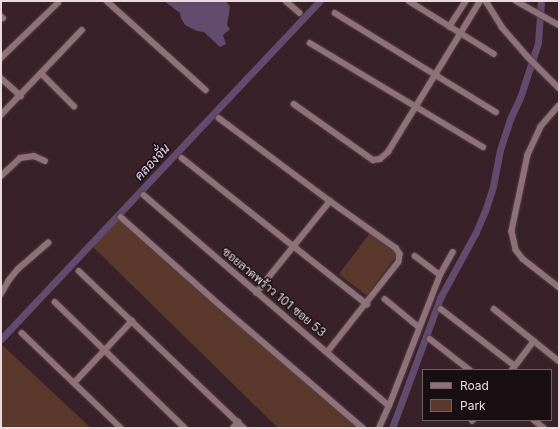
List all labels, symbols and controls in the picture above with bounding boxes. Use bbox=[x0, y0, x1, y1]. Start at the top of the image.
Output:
water label: คลองจั่น bbox=[131, 140, 173, 184]
street label: ซอยลาดพร้าว 101 ซอย 53 bbox=[219, 244, 329, 340]
legend bbox=[422, 369, 552, 421]
text: Road bbox=[460, 378, 489, 393]
text: Park bbox=[460, 398, 486, 413]

